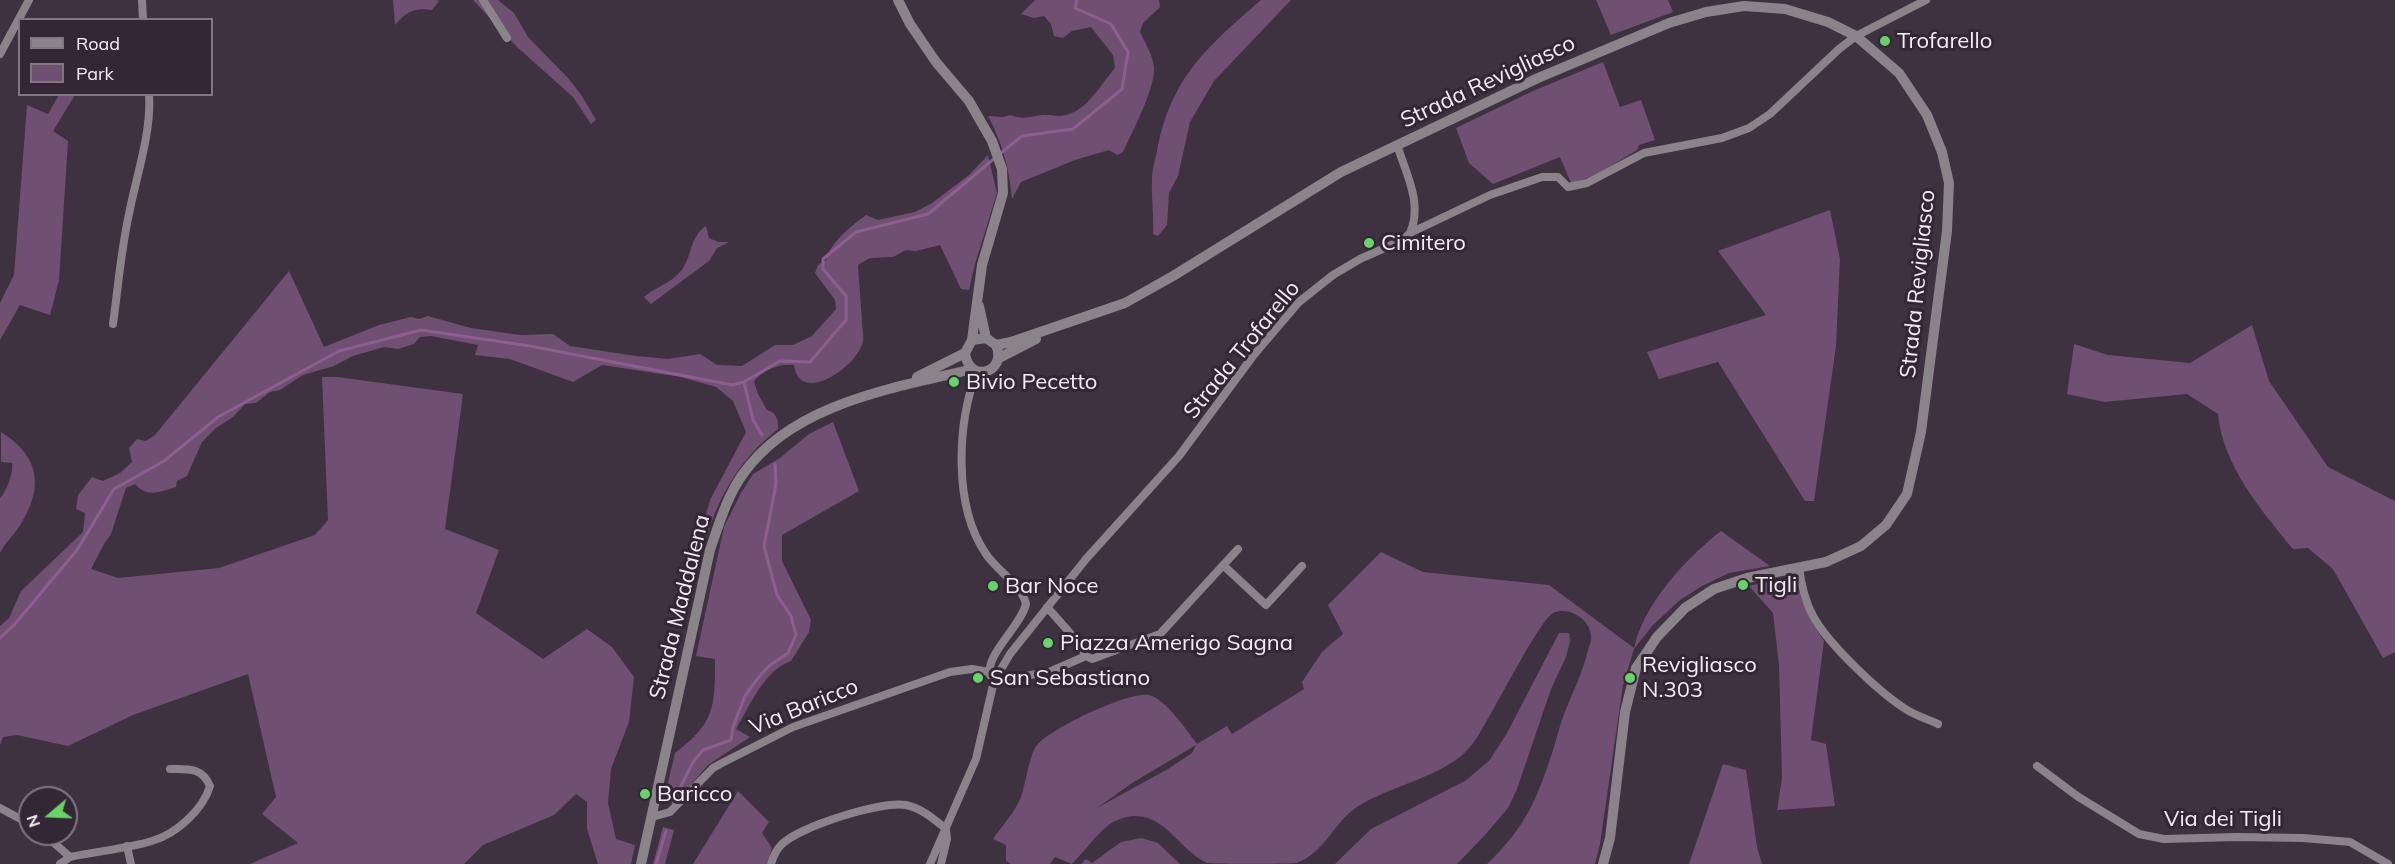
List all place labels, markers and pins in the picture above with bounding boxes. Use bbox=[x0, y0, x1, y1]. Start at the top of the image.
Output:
place label: Trofarello bbox=[1897, 28, 1992, 54]
marker: Trofarello bbox=[1878, 34, 1892, 48]
place label: Cimitero bbox=[1381, 230, 1466, 256]
marker: Cimitero bbox=[1362, 236, 1376, 250]
place label: Bivio Pecetto bbox=[966, 369, 1097, 395]
marker: Bivio Pecetto bbox=[947, 375, 961, 389]
place label: Tigli bbox=[1755, 572, 1797, 598]
place label: Bar Noce bbox=[1005, 573, 1099, 599]
marker: Tigli bbox=[1736, 578, 1750, 592]
marker: Bar Noce bbox=[986, 579, 1000, 593]
place label: Piazza Amerigo Sagna bbox=[1060, 630, 1293, 656]
marker: Piazza Amerigo Sagna bbox=[1041, 636, 1055, 650]
place label: Revigliasco N.303 bbox=[1642, 652, 1757, 704]
place label: San Sebastiano bbox=[990, 665, 1150, 691]
marker: San Sebastiano bbox=[971, 671, 985, 685]
marker: Revigliasco N.303 bbox=[1623, 671, 1637, 685]
place label: Baricco bbox=[657, 781, 732, 807]
marker: Baricco bbox=[638, 787, 652, 801]

